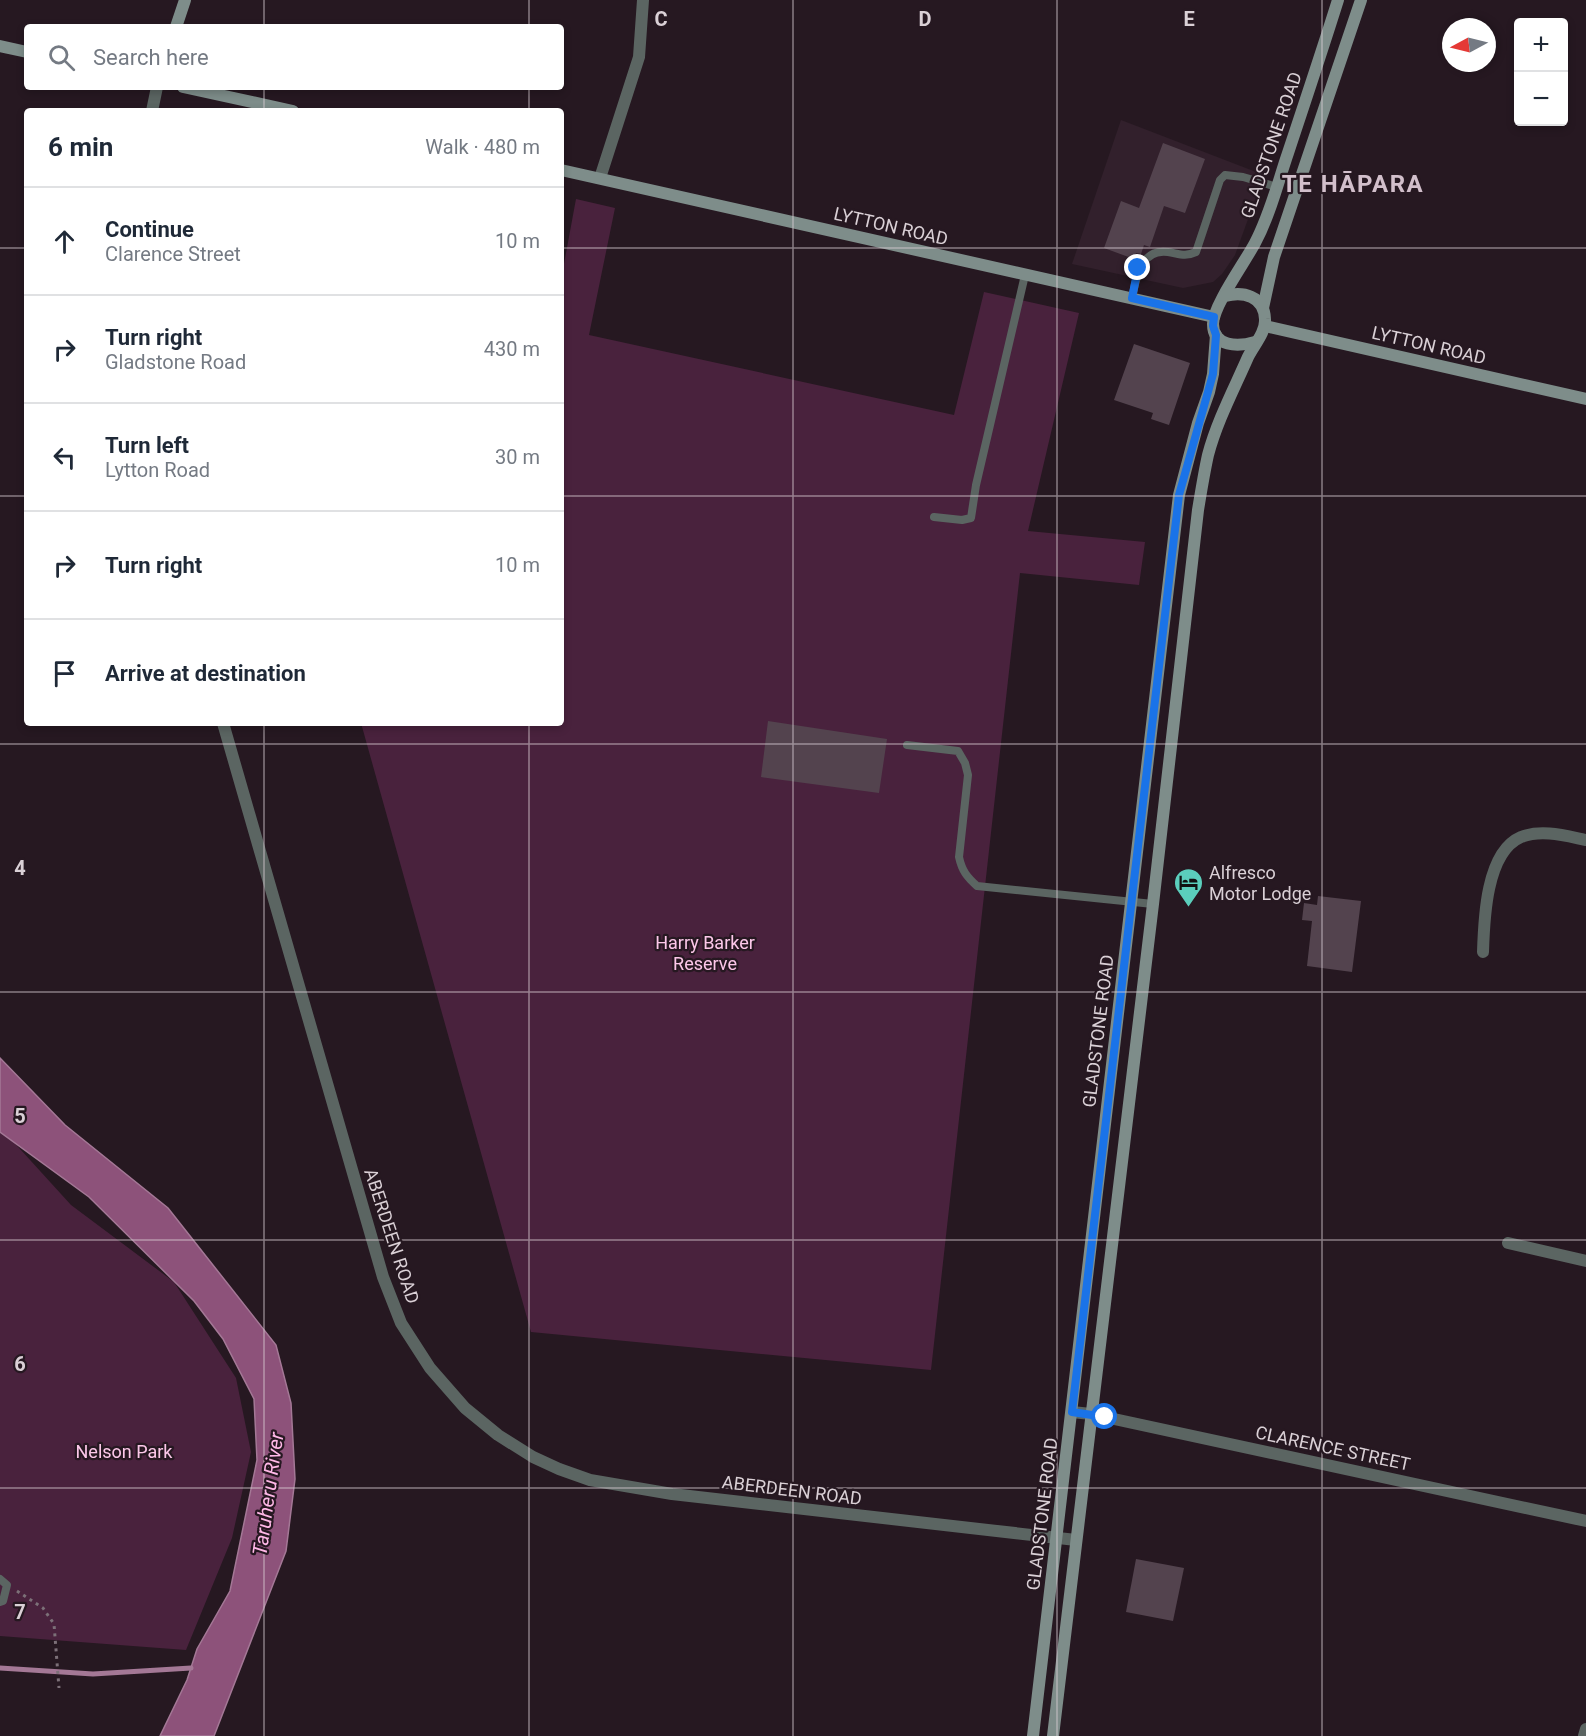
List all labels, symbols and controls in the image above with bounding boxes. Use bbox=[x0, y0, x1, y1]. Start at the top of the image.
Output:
text: C bbox=[654, 7, 668, 31]
text: D bbox=[919, 7, 932, 31]
text: E bbox=[1183, 7, 1195, 31]
north arrow bbox=[1442, 18, 1496, 72]
map controls bbox=[1514, 18, 1568, 126]
button: + bbox=[1514, 18, 1568, 72]
search box bbox=[24, 24, 564, 90]
icon: search bbox=[45, 41, 78, 74]
text: Search here bbox=[93, 45, 209, 70]
street label: GLADSTONE ROAD bbox=[1236, 69, 1306, 221]
button: − bbox=[1514, 72, 1568, 126]
text: 6 min bbox=[48, 132, 113, 162]
text: Walk · 480 m bbox=[425, 135, 540, 159]
district label: TE HĀPARA bbox=[1282, 170, 1424, 198]
street label: LYTTON ROAD bbox=[832, 203, 950, 249]
text: Continue bbox=[105, 217, 194, 242]
icon: ahead bbox=[48, 225, 81, 258]
text: 10 m bbox=[495, 229, 540, 253]
text: Clarence Street bbox=[105, 242, 241, 266]
route end bbox=[1124, 254, 1150, 280]
street label: LYTTON ROAD bbox=[1370, 322, 1488, 368]
text: Turn right bbox=[105, 325, 202, 350]
icon: right bbox=[48, 333, 81, 366]
text: 430 m bbox=[484, 337, 540, 361]
text: Gladstone Road bbox=[105, 350, 246, 374]
text: Turn left bbox=[105, 433, 189, 458]
icon: left bbox=[48, 441, 81, 474]
text: 30 m bbox=[495, 445, 540, 469]
text: Lytton Road bbox=[105, 458, 210, 482]
icon: right bbox=[48, 549, 81, 582]
text: Turn right bbox=[105, 553, 202, 578]
text: 10 m bbox=[495, 553, 540, 577]
icon: arrive bbox=[48, 657, 81, 690]
text: Arrive at destination bbox=[105, 661, 306, 686]
text: 4 bbox=[14, 856, 26, 880]
place label: Alfresco Motor Lodge bbox=[1209, 862, 1311, 904]
hotel icon: Alfresco Motor Lodge bbox=[1172, 866, 1204, 908]
park label: Harry Barker Reserve bbox=[655, 932, 755, 974]
street label: GLADSTONE ROAD bbox=[1078, 953, 1118, 1109]
text: 5 bbox=[14, 1104, 26, 1128]
street label: ABERDEEN ROAD bbox=[360, 1166, 424, 1306]
text: 6 bbox=[14, 1352, 26, 1376]
route start bbox=[1091, 1403, 1117, 1429]
street label: CLARENCE STREET bbox=[1254, 1421, 1413, 1475]
water label: Taruheru River bbox=[247, 1429, 289, 1557]
street label: GLADSTONE ROAD bbox=[1022, 1436, 1062, 1592]
park label: Nelson Park bbox=[76, 1441, 173, 1462]
street label: ABERDEEN ROAD bbox=[721, 1471, 863, 1509]
text: 7 bbox=[14, 1600, 26, 1624]

